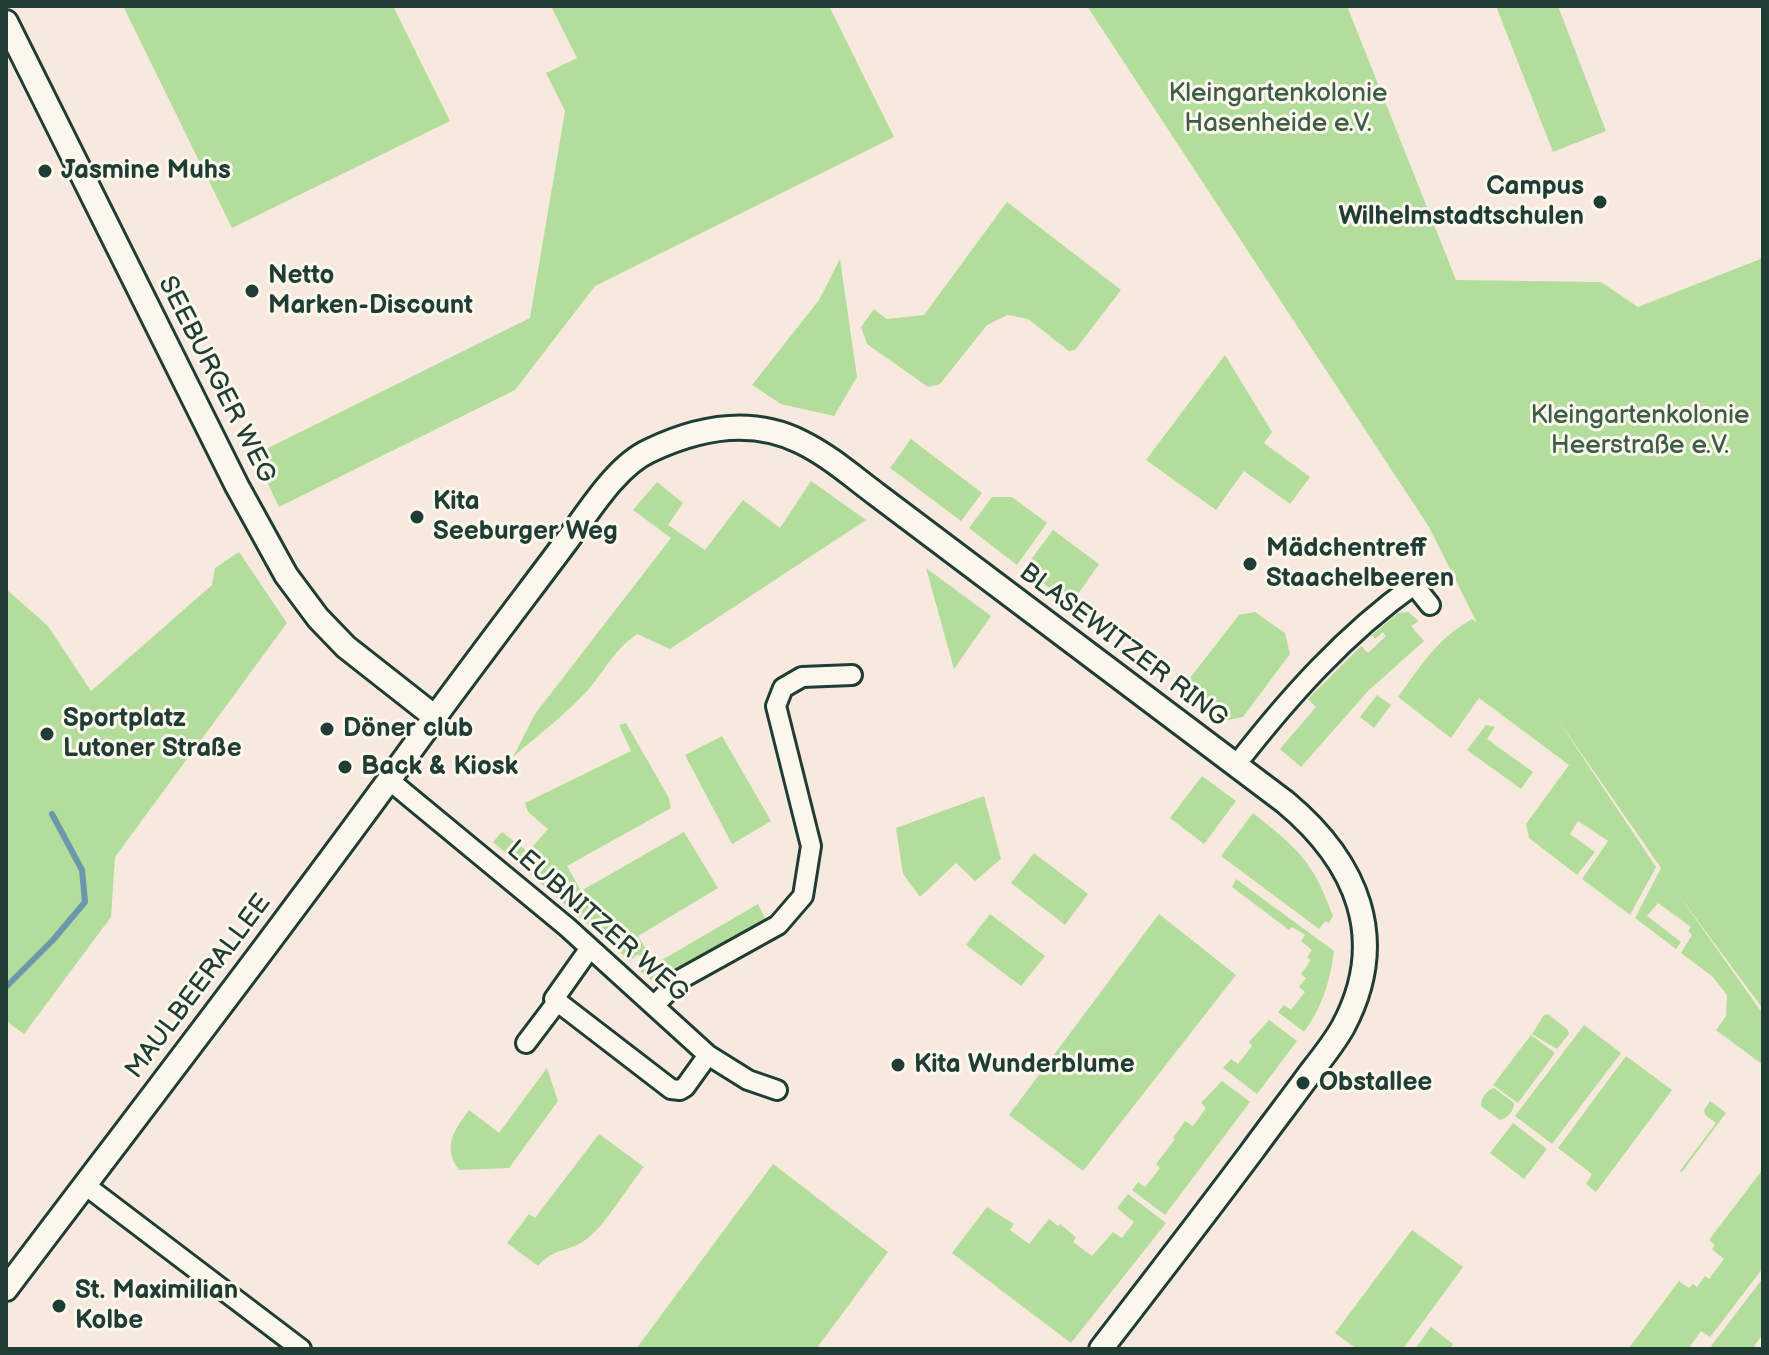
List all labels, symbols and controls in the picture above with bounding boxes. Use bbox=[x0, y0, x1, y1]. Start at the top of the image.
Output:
park label: Kleingartenkolonie Hasenheide e.V. bbox=[1169, 78, 1387, 140]
place label: Jasmine Muhs bbox=[61, 155, 231, 187]
marker: Jasmine Muhs bbox=[36, 162, 54, 180]
place label: Campus Wilhelmstadtschulen bbox=[1339, 171, 1584, 232]
marker: Campus Wilhelmstadtschulen bbox=[1591, 193, 1609, 211]
place label: Netto Marken-Discount bbox=[268, 260, 473, 322]
street label: SEEBURGER WEG bbox=[150, 272, 282, 488]
marker: Netto Marken-Discount bbox=[243, 282, 261, 300]
park label: Kleingartenkolonie Heerstraße e.V. bbox=[1531, 400, 1749, 462]
place label: Kita Seeburger Weg bbox=[433, 486, 618, 548]
marker: Kita Seeburger Weg bbox=[408, 508, 426, 526]
place label: Mädchentreff Staachelbeeren bbox=[1266, 533, 1454, 594]
marker: Mädchentreff Staachelbeeren bbox=[1241, 555, 1259, 573]
street label: BLASEWITZER RING bbox=[1013, 557, 1233, 735]
place label: Sportplatz Lutoner Straße bbox=[63, 703, 242, 764]
place label: Döner club bbox=[343, 713, 473, 745]
marker: Döner club bbox=[318, 720, 336, 738]
marker: Sportplatz Lutoner Straße bbox=[38, 725, 56, 743]
place label: Back & Kiosk bbox=[361, 751, 518, 783]
marker: Back & Kiosk bbox=[336, 758, 354, 776]
street label: LEUBNITZER WEG bbox=[500, 835, 694, 1009]
street label: MAULBEERALLEE bbox=[120, 889, 278, 1085]
place label: Kita Wunderblume bbox=[914, 1049, 1135, 1081]
marker: Kita Wunderblume bbox=[889, 1056, 907, 1074]
place label: Obstallee bbox=[1319, 1067, 1432, 1099]
marker: Obstallee bbox=[1294, 1074, 1312, 1092]
place label: St. Maximilian Kolbe bbox=[75, 1275, 238, 1336]
marker: St. Maximilian Kolbe bbox=[50, 1297, 68, 1315]

